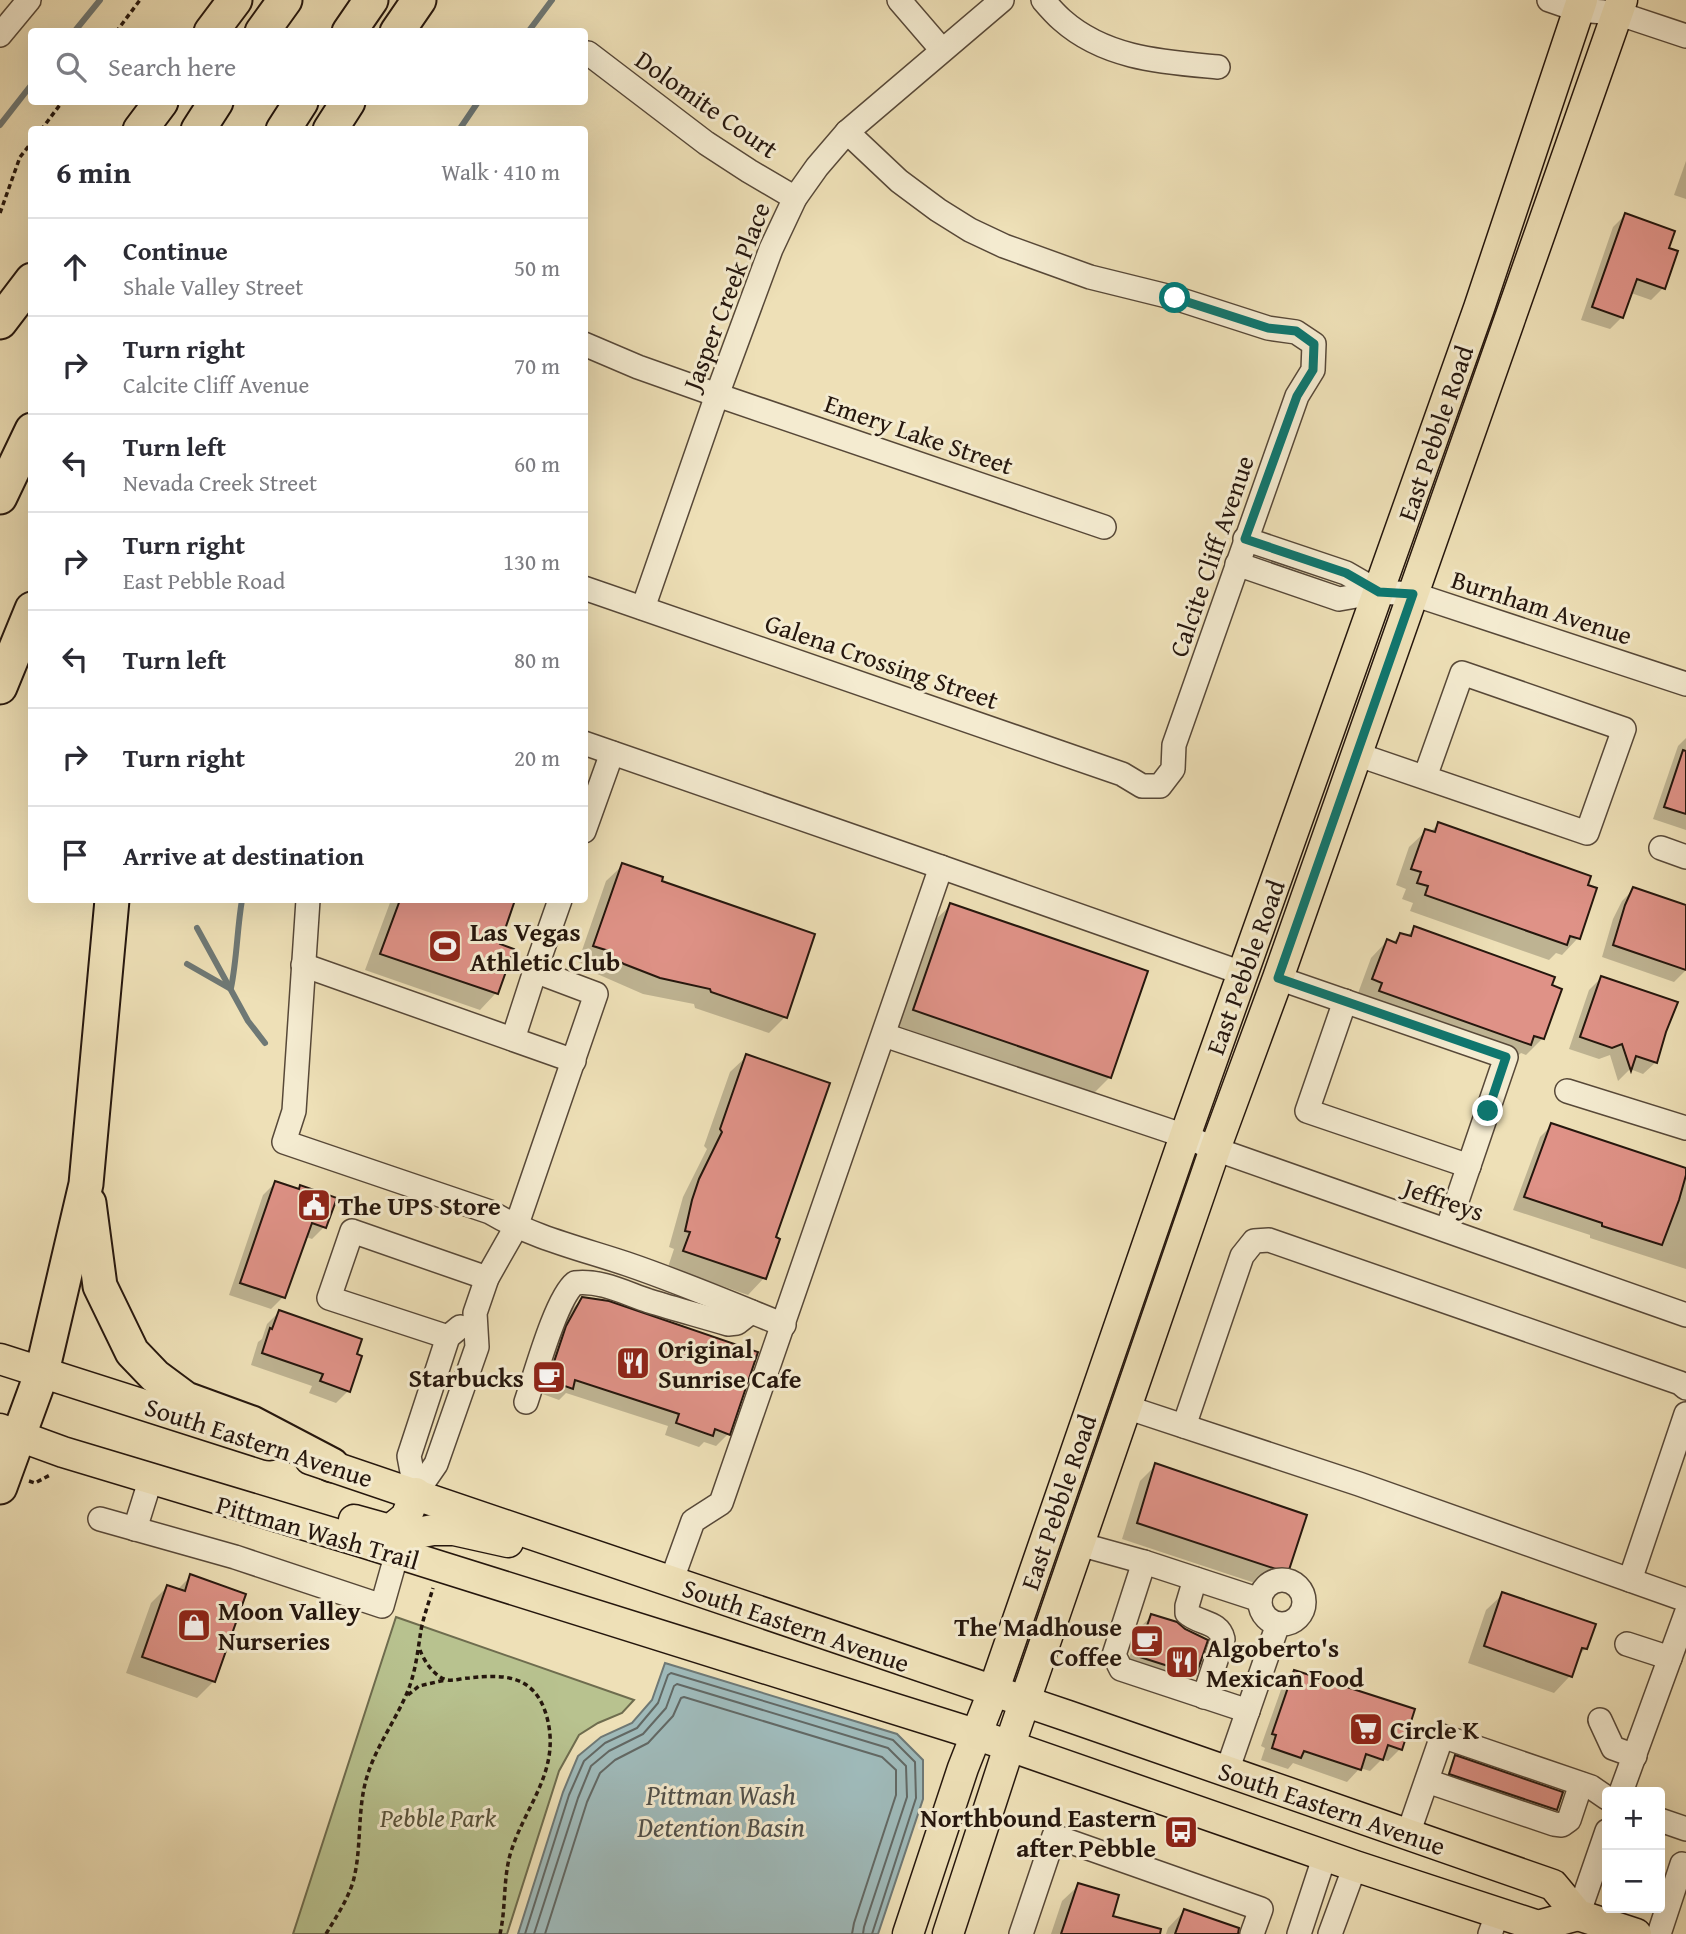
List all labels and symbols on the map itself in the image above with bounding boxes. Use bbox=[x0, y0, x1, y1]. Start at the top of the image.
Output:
street label: Dolomite Court bbox=[628, 40, 786, 168]
street label: Jasper Creek Place bbox=[671, 196, 780, 398]
route start bbox=[1159, 282, 1190, 313]
street label: East Pebble Road bbox=[1387, 340, 1483, 526]
street label: Emery Lake Street bbox=[819, 383, 1019, 485]
street label: Calcite Cliff Avenue bbox=[1158, 450, 1264, 662]
street label: Burnham Avenue bbox=[1447, 559, 1637, 655]
street label: Galena Crossing Street bbox=[760, 603, 1004, 719]
street label: East Pebble Road bbox=[1195, 874, 1295, 1060]
place label: Las Vegas Athletic Club bbox=[470, 912, 620, 981]
sports icon: Las Vegas Athletic Club bbox=[426, 927, 464, 965]
route end bbox=[1472, 1095, 1503, 1126]
street label: Jeffreys bbox=[1396, 1166, 1490, 1231]
public building icon: The UPS Store bbox=[295, 1186, 333, 1224]
place label: The UPS Store bbox=[338, 1186, 501, 1225]
place label: Original Sunrise Cafe bbox=[658, 1329, 802, 1398]
restaurant icon: Original Sunrise Cafe bbox=[614, 1344, 652, 1382]
place label: Starbucks bbox=[409, 1358, 524, 1397]
cafe icon: Starbucks bbox=[530, 1358, 568, 1396]
street label: South Eastern Avenue bbox=[140, 1387, 378, 1497]
street label: East Pebble Road bbox=[1010, 1409, 1106, 1595]
street label: Pittman Wash Trail bbox=[212, 1484, 424, 1580]
street label: South Eastern Avenue bbox=[677, 1568, 915, 1682]
place label: Moon Valley Nurseries bbox=[218, 1591, 361, 1660]
shop icon: Moon Valley Nurseries bbox=[175, 1606, 213, 1644]
place label: The Madhouse Coffee bbox=[954, 1607, 1122, 1676]
cafe icon: The Madhouse Coffee bbox=[1128, 1622, 1166, 1660]
place label: Algoberto's Mexican Food bbox=[1206, 1628, 1364, 1697]
restaurant icon: Algoberto's Mexican Food bbox=[1163, 1643, 1201, 1681]
supermarket icon: Circle K bbox=[1347, 1710, 1385, 1748]
place label: Circle K bbox=[1390, 1710, 1479, 1749]
street label: South Eastern Avenue bbox=[1213, 1751, 1451, 1865]
water label: Pittman Wash Detention Basin bbox=[636, 1774, 805, 1847]
park label: Pebble Park bbox=[379, 1798, 496, 1837]
place label: Northbound Eastern after Pebble bbox=[920, 1798, 1157, 1867]
bus stop icon: Northbound Eastern after Pebble bbox=[1162, 1813, 1200, 1851]

